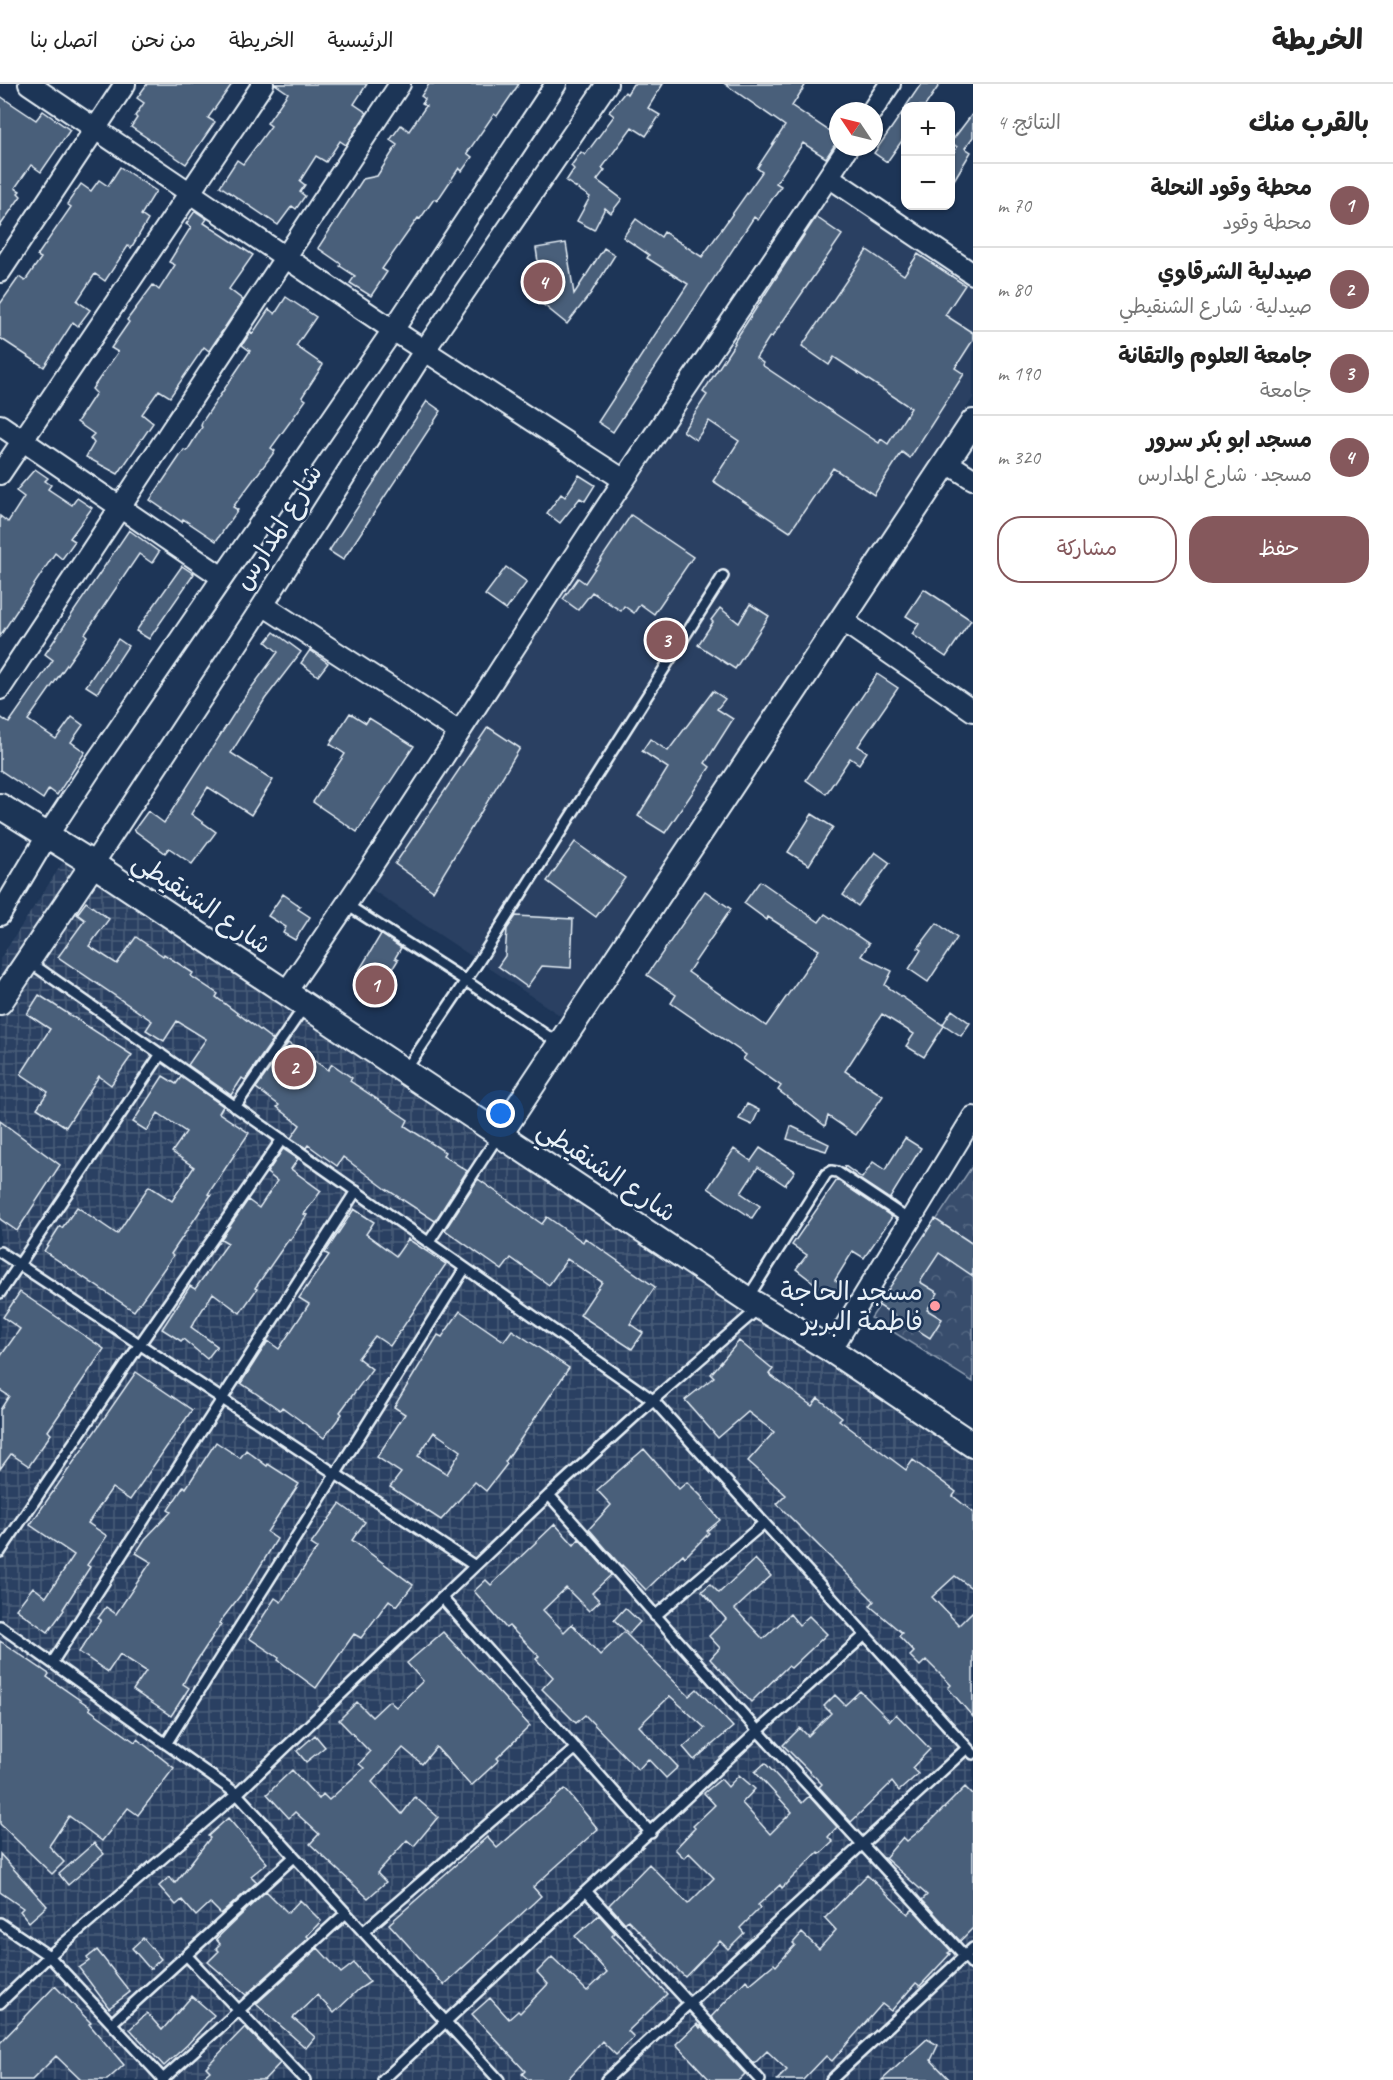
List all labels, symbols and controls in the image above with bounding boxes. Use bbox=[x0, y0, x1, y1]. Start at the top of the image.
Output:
text: الخريطة bbox=[1272, 22, 1363, 57]
text: اتصل بنا bbox=[30, 27, 98, 53]
text: من نحن bbox=[131, 27, 196, 53]
text: الخريطة bbox=[229, 27, 295, 53]
text: الرئيسية bbox=[328, 27, 393, 53]
north arrow bbox=[829, 102, 883, 156]
map controls bbox=[901, 102, 955, 210]
button: + bbox=[901, 102, 955, 156]
text: بالقرب منك bbox=[1249, 106, 1369, 139]
text: النتائج: 4 bbox=[997, 110, 1061, 135]
button: − bbox=[901, 156, 955, 210]
text: محطة وقود النحلة bbox=[1151, 174, 1312, 202]
text: 70 m bbox=[997, 193, 1031, 218]
text: 1 bbox=[1345, 193, 1354, 218]
text: محطة وقود bbox=[1222, 210, 1312, 235]
text: صيدلية الشرقاوي bbox=[1158, 258, 1312, 286]
pin: 4 bbox=[524, 260, 562, 304]
text: 80 m bbox=[997, 277, 1031, 302]
text: 2 bbox=[1345, 277, 1354, 302]
text: صيدلية · شارع الشنقيطي bbox=[1119, 294, 1312, 319]
text: جامعة العلوم والتقانة bbox=[1118, 342, 1312, 370]
text: 190 m bbox=[997, 361, 1040, 386]
text: 3 bbox=[1345, 361, 1354, 386]
text: جامعة bbox=[1260, 378, 1312, 403]
text: مسجد ابو بكر سرور bbox=[1147, 426, 1312, 454]
text: 320 m bbox=[997, 445, 1040, 470]
text: 4 bbox=[1345, 445, 1354, 470]
street label: شارع المدارس bbox=[226, 458, 331, 597]
text: مسجد · شارع المدارس bbox=[1138, 462, 1312, 487]
button: مشاركة bbox=[997, 516, 1177, 583]
button: حفظ bbox=[1189, 516, 1369, 583]
pin: 3 bbox=[646, 618, 686, 662]
street label: شارع الشنقيطي bbox=[123, 844, 278, 966]
pin: 1 bbox=[356, 962, 394, 1008]
pin: 2 bbox=[274, 1044, 314, 1090]
your location bbox=[486, 1099, 515, 1128]
street label: شارع الشنقيطي bbox=[528, 1112, 683, 1234]
place label: مسجد الحاجة فاطمة البرير bbox=[781, 1275, 923, 1338]
marker: مسجد الحاجة فاطمة البرير bbox=[928, 1299, 942, 1313]

